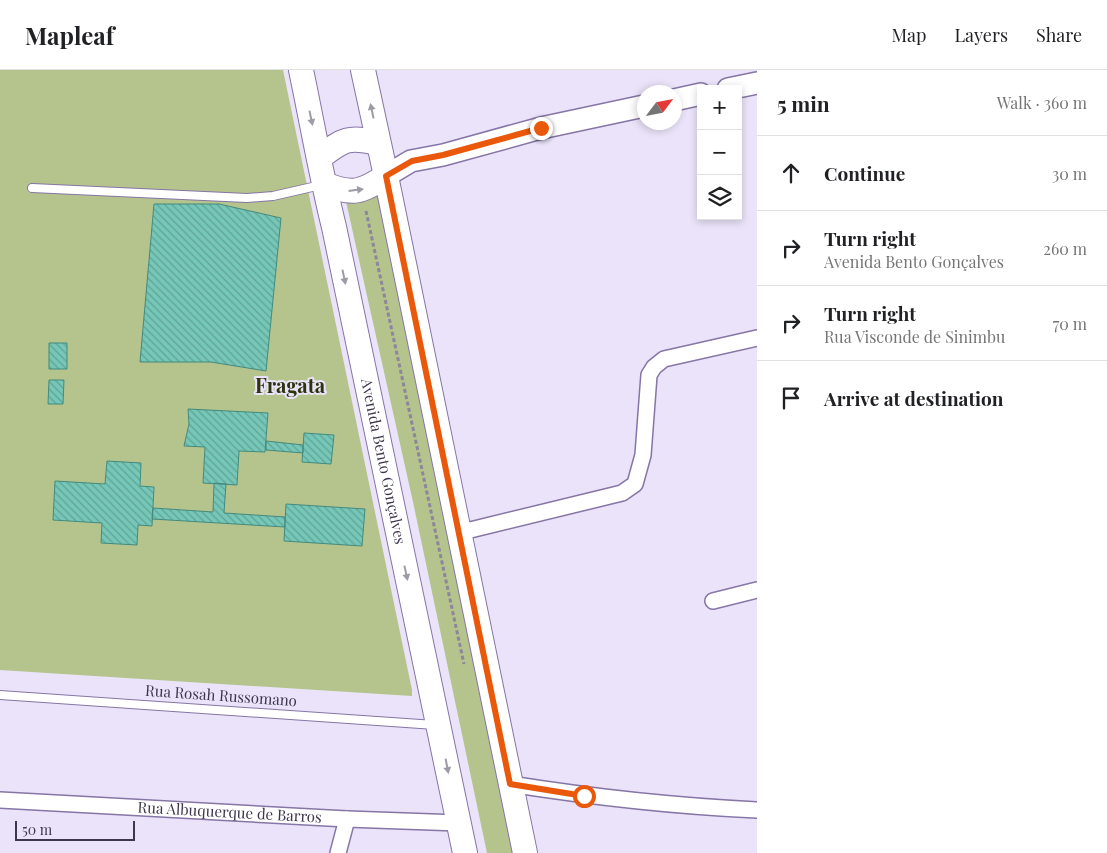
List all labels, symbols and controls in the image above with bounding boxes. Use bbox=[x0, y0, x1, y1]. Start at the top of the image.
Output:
text: Mapleaf bbox=[25, 19, 114, 51]
text: Map bbox=[891, 23, 926, 47]
text: Layers bbox=[954, 23, 1008, 47]
text: Share bbox=[1036, 23, 1082, 47]
north arrow bbox=[637, 85, 682, 130]
map controls bbox=[697, 85, 742, 220]
button: + bbox=[697, 85, 742, 130]
text: 5 min bbox=[777, 89, 830, 117]
text: Walk · 360 m bbox=[997, 92, 1087, 113]
one-way arrow bbox=[367, 103, 375, 119]
one-way arrow bbox=[308, 110, 316, 126]
route end bbox=[530, 117, 553, 140]
button: − bbox=[697, 130, 742, 175]
icon: ahead bbox=[777, 159, 805, 187]
text: Continue bbox=[824, 160, 905, 186]
text: 30 m bbox=[1052, 163, 1087, 184]
button: layers bbox=[697, 175, 742, 220]
one-way arrow bbox=[348, 186, 364, 194]
text: Turn right bbox=[824, 225, 916, 251]
icon: right bbox=[777, 234, 805, 262]
text: 260 m bbox=[1043, 238, 1087, 259]
text: Avenida Bento Gonçalves bbox=[824, 251, 1004, 272]
one-way arrow bbox=[340, 269, 348, 284]
text: Turn right bbox=[824, 300, 916, 326]
icon: right bbox=[777, 309, 805, 337]
text: 70 m bbox=[1053, 313, 1087, 334]
text: Rua Visconde de Sinimbu bbox=[824, 326, 1005, 347]
district label: Fragata bbox=[255, 371, 326, 398]
street label: Avenida Bento Gonçalves bbox=[357, 376, 411, 546]
icon: arrive bbox=[777, 384, 805, 412]
text: Arrive at destination bbox=[824, 385, 1004, 411]
one-way arrow bbox=[402, 565, 410, 580]
street label: Rua Rosah Russomano bbox=[144, 680, 298, 710]
one-way arrow bbox=[444, 758, 452, 774]
route start bbox=[573, 785, 596, 808]
street label: Rua Albuquerque de Barros bbox=[137, 797, 322, 827]
scale bar bbox=[15, 818, 135, 841]
text: 50 m bbox=[22, 820, 52, 839]

